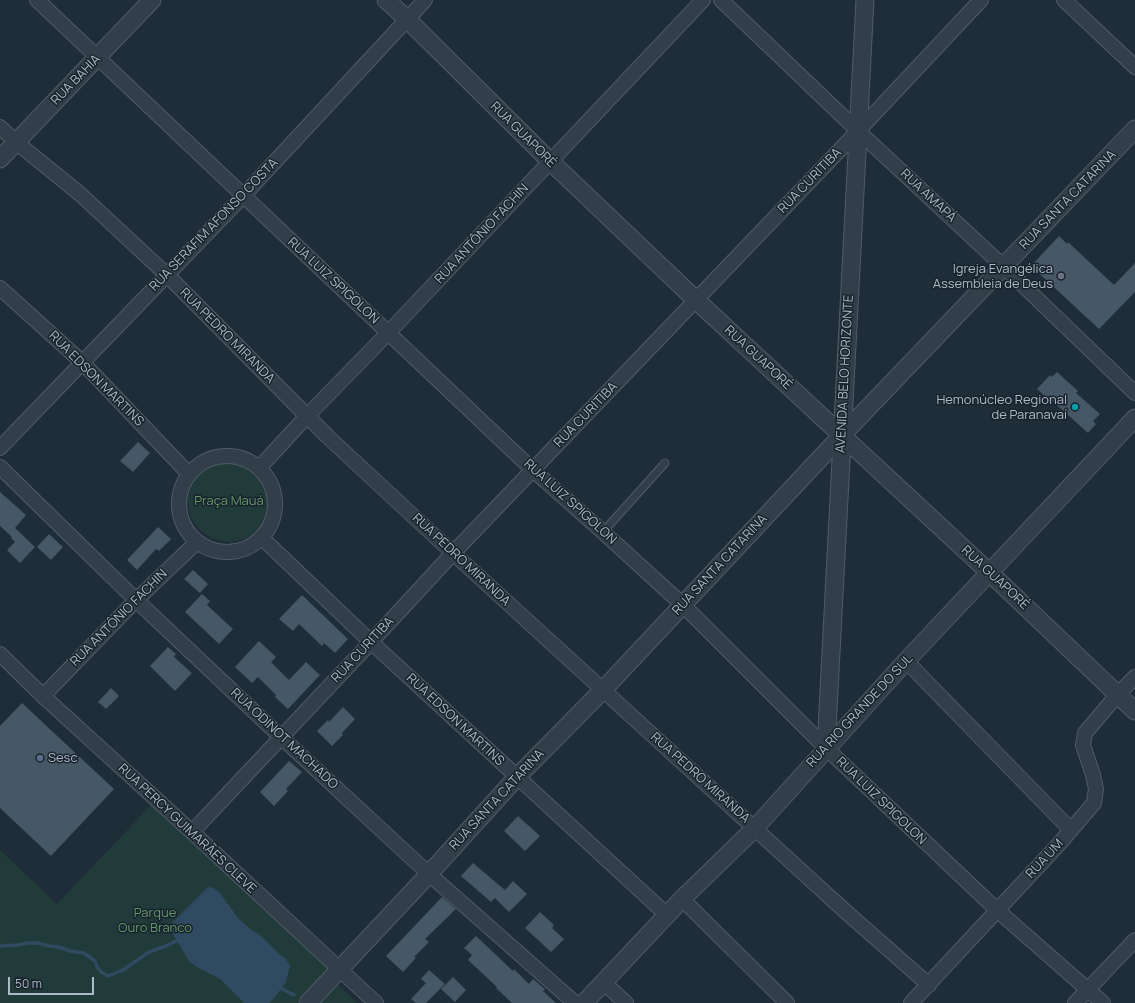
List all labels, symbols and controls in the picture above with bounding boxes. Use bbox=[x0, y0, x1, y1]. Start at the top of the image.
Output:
street label: RUA BAHIA bbox=[48, 52, 104, 108]
street label: RUA GUAPORÉ bbox=[487, 99, 559, 171]
street label: RUA CURITIBA bbox=[775, 145, 845, 217]
street label: RUA SANTA CATARINA bbox=[1017, 147, 1119, 253]
street label: RUA SERAFIM AFONSO COSTA bbox=[146, 155, 282, 295]
street label: RUA AMAPÁ bbox=[897, 166, 959, 226]
street label: RUA ANTÔNIO FACHIN bbox=[432, 181, 532, 287]
street label: RUA LUIZ SPIGOLON bbox=[284, 235, 382, 327]
place label: Igreja Evangélica Assembleia de Deus bbox=[933, 261, 1053, 292]
marker: Igreja Evangélica Assembleia de Deus bbox=[1056, 271, 1066, 281]
street label: RUA PEDRO MIRANDA bbox=[176, 285, 278, 387]
street label: AVENIDA BELO HORIZONTE bbox=[833, 294, 857, 454]
street label: RUA GUAPORÉ bbox=[721, 323, 795, 393]
street label: RUA EDSON MARTINS bbox=[45, 328, 147, 430]
street label: RUA CURITIBA bbox=[551, 379, 621, 451]
place label: Hemonúcleo Regional de Paranavaí bbox=[936, 392, 1067, 423]
marker: Hemonúcleo Regional de Paranavaí bbox=[1070, 402, 1080, 412]
street label: RUA LUIZ SPIGOLON bbox=[520, 456, 620, 548]
park label: Praça Mauá bbox=[194, 493, 264, 509]
street label: RUA PEDRO MIRANDA bbox=[409, 511, 513, 609]
street label: RUA SANTA CATARINA bbox=[669, 511, 771, 619]
street label: RUA GUAPORÉ bbox=[958, 543, 1032, 613]
street label: RUA ANTÔNIO FACHIN bbox=[67, 566, 171, 670]
street label: RUA CURITIBA bbox=[329, 614, 397, 686]
street label: RUA RIO GRANDE DO SUL bbox=[804, 651, 916, 771]
street label: RUA EDSON MARTINS bbox=[403, 671, 507, 769]
street label: RUA ODINOT MACHADO bbox=[227, 685, 341, 793]
street label: RUA PEDRO MIRANDA bbox=[647, 729, 753, 827]
street label: RUA SANTA CATARINA bbox=[446, 746, 548, 854]
place label: Sesc bbox=[48, 750, 78, 766]
marker: Sesc bbox=[35, 753, 45, 763]
street label: RUA LUIZ SPIGOLON bbox=[833, 754, 929, 848]
street label: RUA PERCY GUIMARÃES CLEVE bbox=[115, 761, 259, 897]
street label: RUA UM bbox=[1023, 836, 1067, 882]
park label: Parque Ouro Branco bbox=[118, 905, 192, 936]
scale bar bbox=[10, 969, 96, 995]
text: 50 m bbox=[15, 975, 42, 992]

